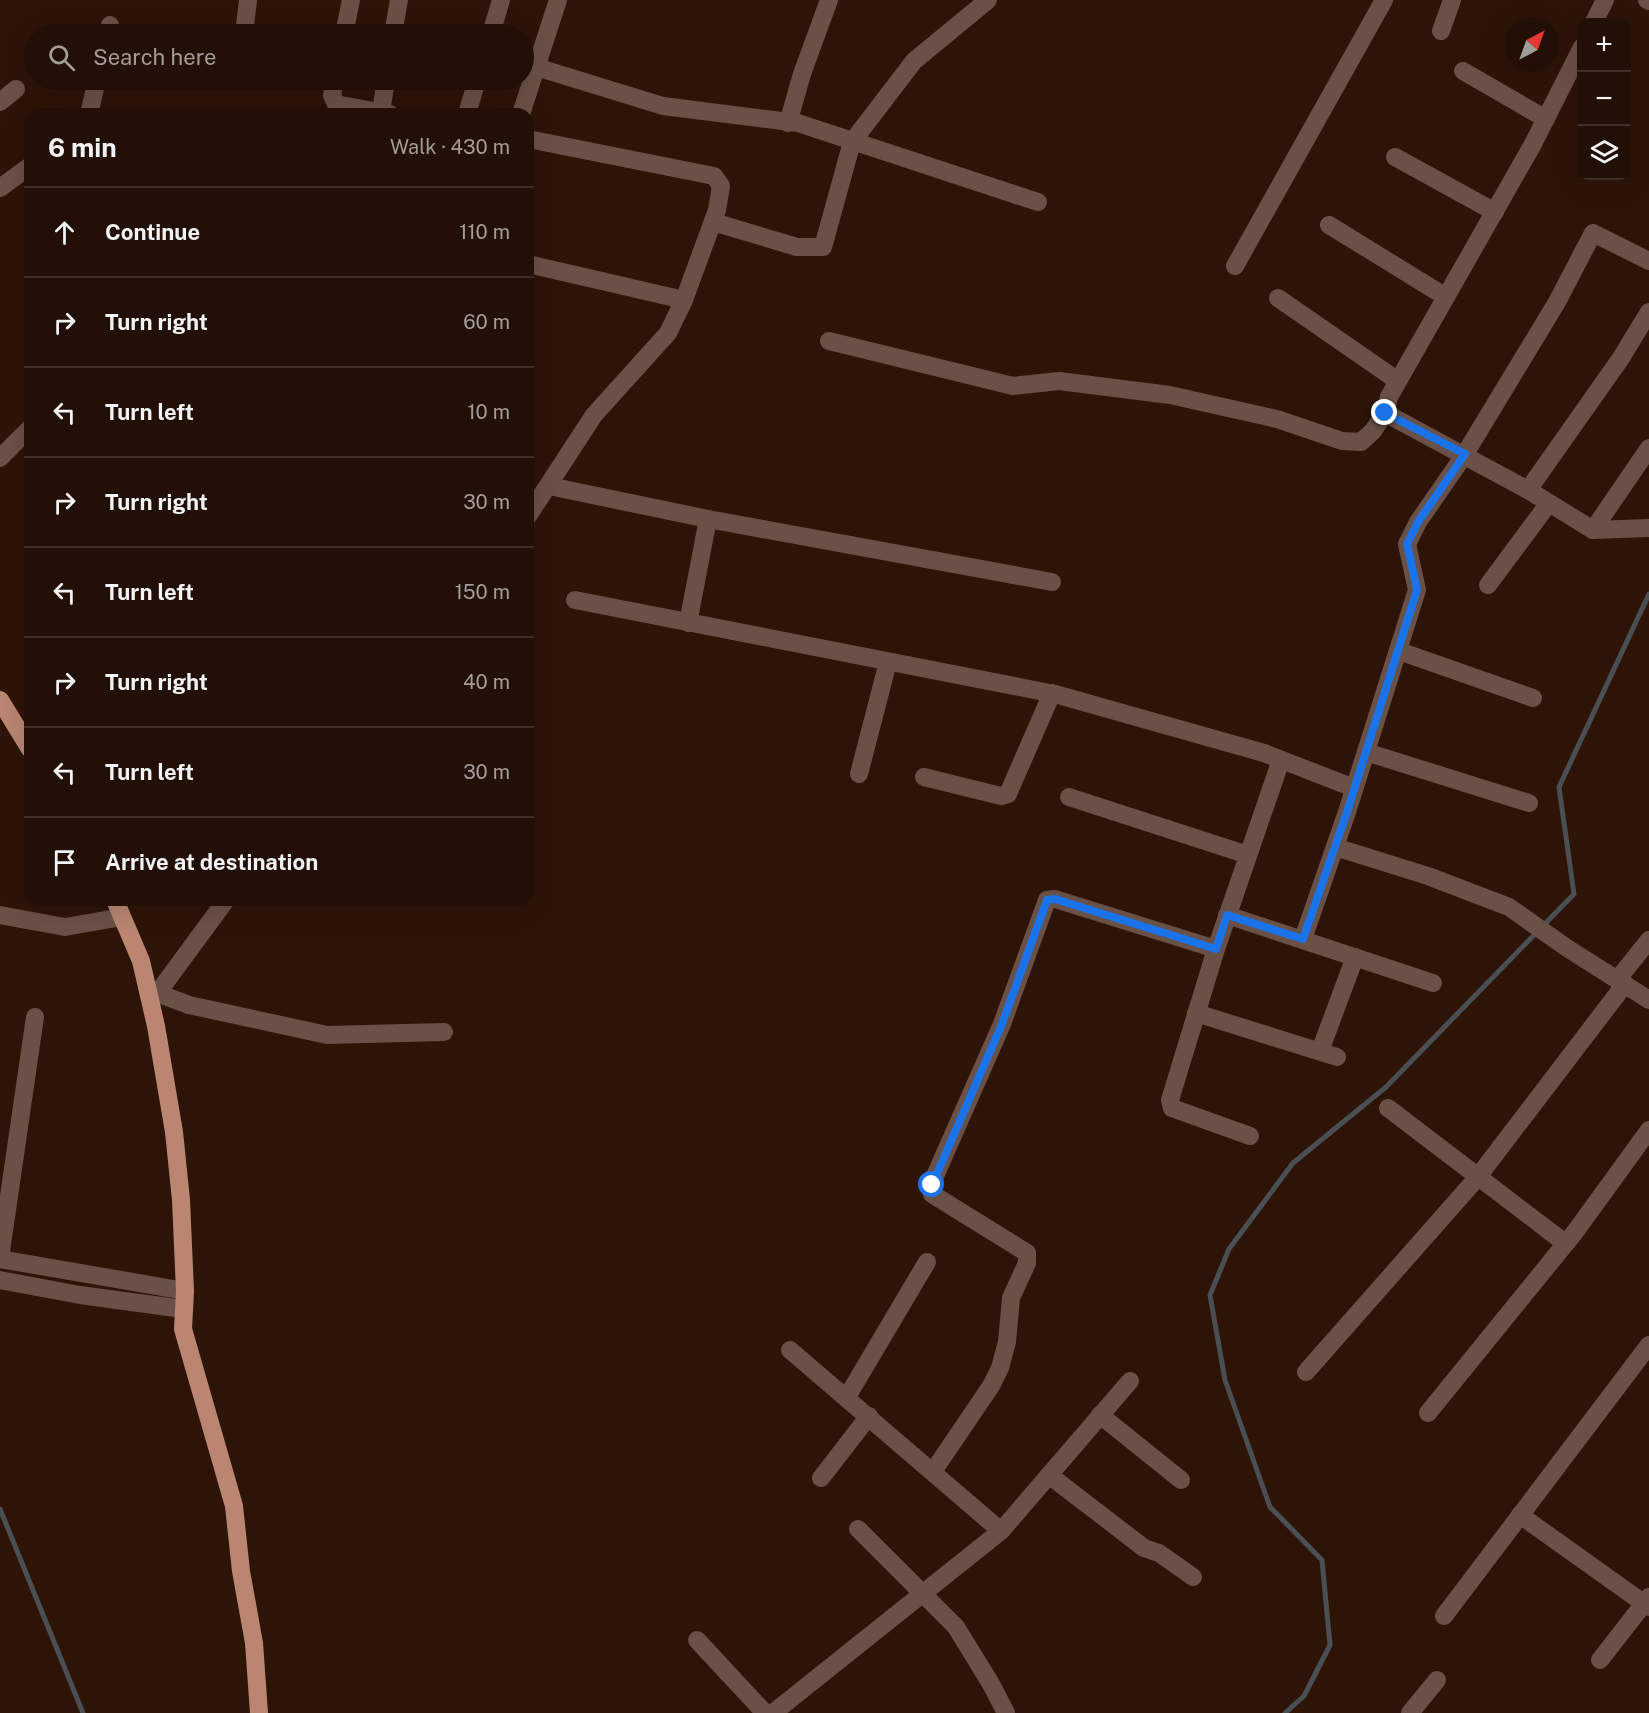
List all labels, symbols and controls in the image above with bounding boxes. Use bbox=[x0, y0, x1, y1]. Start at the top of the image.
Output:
north arrow bbox=[1505, 18, 1559, 72]
map controls bbox=[1577, 18, 1631, 180]
button: + bbox=[1577, 18, 1631, 72]
search box bbox=[24, 24, 534, 90]
icon: search bbox=[45, 41, 78, 74]
text: Search here bbox=[93, 44, 217, 70]
button: − bbox=[1577, 72, 1631, 126]
button: layers bbox=[1577, 126, 1631, 180]
text: 6 min bbox=[48, 132, 117, 163]
text: Walk · 430 m bbox=[390, 135, 510, 159]
icon: ahead bbox=[48, 216, 81, 249]
text: Continue bbox=[105, 219, 200, 245]
text: 110 m bbox=[459, 220, 510, 244]
icon: right bbox=[48, 306, 81, 339]
text: Turn right bbox=[105, 309, 208, 335]
text: 60 m bbox=[463, 310, 510, 334]
icon: left bbox=[48, 396, 81, 429]
text: Turn left bbox=[105, 399, 194, 425]
route end bbox=[1371, 399, 1397, 425]
text: 10 m bbox=[467, 400, 510, 424]
icon: right bbox=[48, 486, 81, 519]
text: Turn right bbox=[105, 489, 208, 515]
text: 30 m bbox=[463, 490, 510, 514]
icon: left bbox=[48, 576, 81, 609]
text: Turn left bbox=[105, 579, 194, 605]
text: 150 m bbox=[455, 580, 510, 604]
icon: right bbox=[48, 666, 81, 699]
text: Turn right bbox=[105, 669, 208, 695]
text: 40 m bbox=[463, 670, 510, 694]
icon: left bbox=[48, 756, 81, 789]
text: Turn left bbox=[105, 759, 194, 785]
text: 30 m bbox=[463, 760, 510, 784]
icon: arrive bbox=[48, 846, 81, 879]
text: Arrive at destination bbox=[105, 849, 318, 875]
route start bbox=[918, 1171, 944, 1197]

